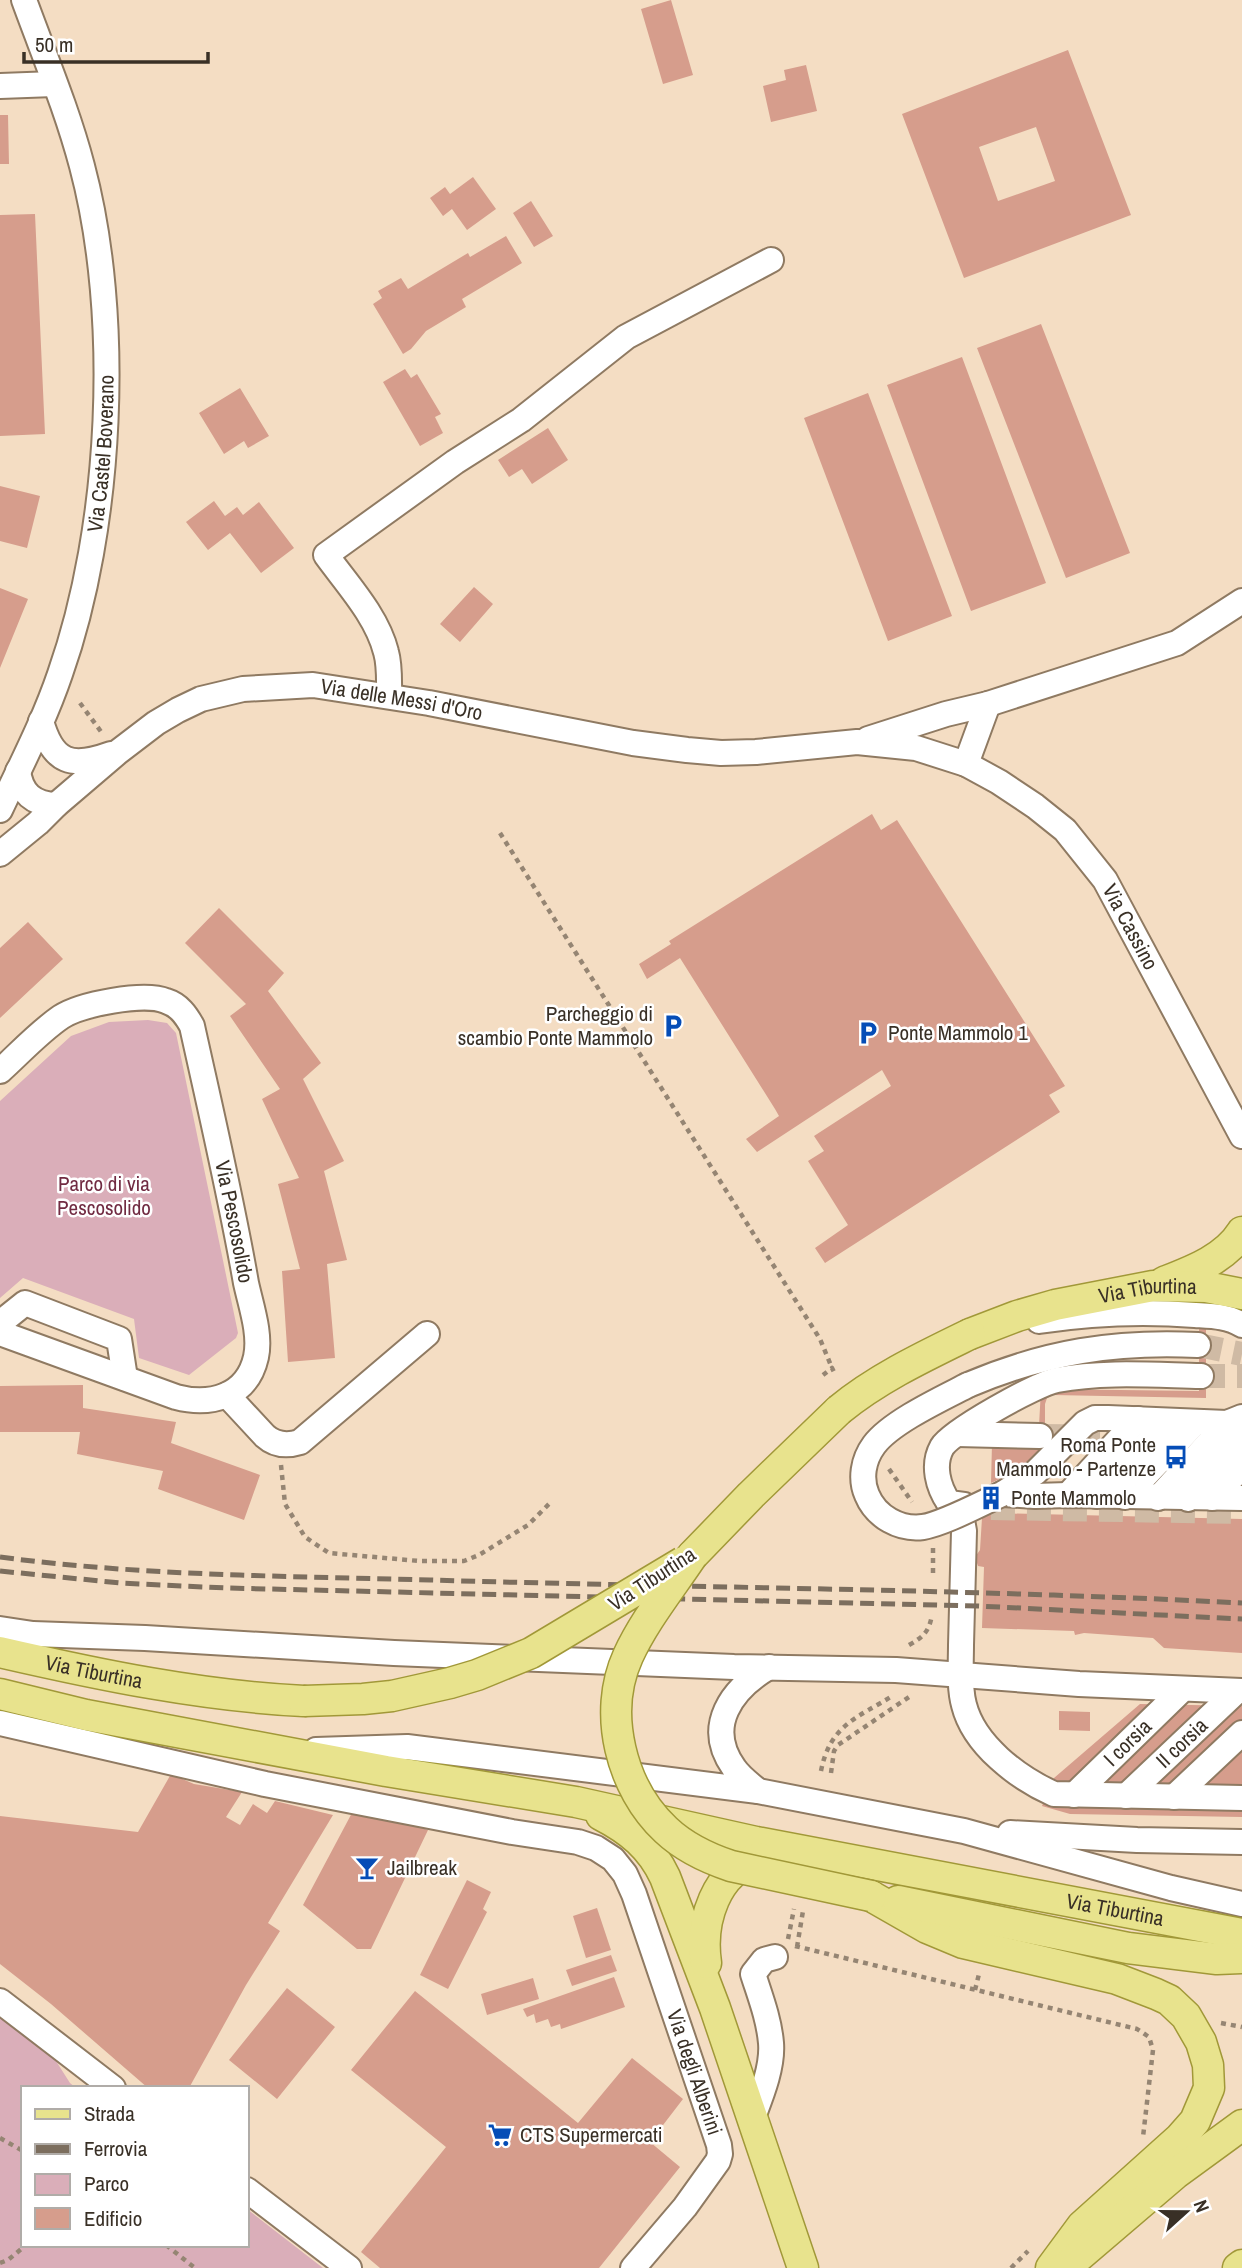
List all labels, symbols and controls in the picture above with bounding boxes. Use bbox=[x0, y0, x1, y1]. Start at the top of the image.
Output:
scale bar bbox=[24, 21, 208, 65]
text: 50 m bbox=[35, 30, 73, 59]
street label: Via Castel Boverano bbox=[80, 375, 121, 534]
street label: Via delle Messi d'Oro bbox=[319, 671, 485, 727]
street label: Via Cassino bbox=[1096, 879, 1165, 975]
place label: Parcheggio di scambio Ponte Mammolo bbox=[458, 999, 653, 1052]
parking icon: Parcheggio di scambio Ponte Mammolo bbox=[659, 1012, 687, 1040]
place label: Ponte Mammolo 1 bbox=[888, 1018, 1028, 1047]
parking icon: Ponte Mammolo 1 bbox=[854, 1019, 882, 1047]
street label: Via Pescosolido bbox=[208, 1158, 261, 1285]
park label: Parco di via Pescosolido bbox=[57, 1169, 151, 1222]
street label: Via Tiburtina bbox=[1096, 1271, 1197, 1310]
place label: Roma Ponte Mammolo - Partenze bbox=[996, 1430, 1156, 1483]
bus stop icon: Roma Ponte Mammolo - Partenze bbox=[1162, 1443, 1190, 1471]
place label: Ponte Mammolo bbox=[1011, 1483, 1136, 1512]
building icon: Ponte Mammolo bbox=[977, 1484, 1005, 1512]
street label: Via Tiburtina bbox=[602, 1539, 701, 1618]
street label: Via Tiburtina bbox=[43, 1648, 145, 1696]
street label: II corsia bbox=[1149, 1711, 1214, 1774]
street label: I corsia bbox=[1097, 1712, 1158, 1772]
place label: Jailbreak bbox=[387, 1853, 457, 1882]
bar icon: Jailbreak bbox=[353, 1854, 381, 1882]
street label: Via Tiburtina bbox=[1064, 1886, 1167, 1933]
street label: Via degli Alberini bbox=[660, 2006, 730, 2139]
legend bbox=[21, 2086, 248, 2247]
text: Strada bbox=[84, 2099, 135, 2128]
place label: CTS Supermercati bbox=[520, 2120, 663, 2149]
supermarket icon: CTS Supermercati bbox=[486, 2121, 514, 2149]
text: Ferrovia bbox=[84, 2134, 148, 2163]
text: Parco bbox=[84, 2169, 129, 2198]
north arrow bbox=[1151, 2177, 1221, 2247]
text: N bbox=[1188, 2196, 1216, 2216]
text: Edificio bbox=[84, 2204, 142, 2233]

